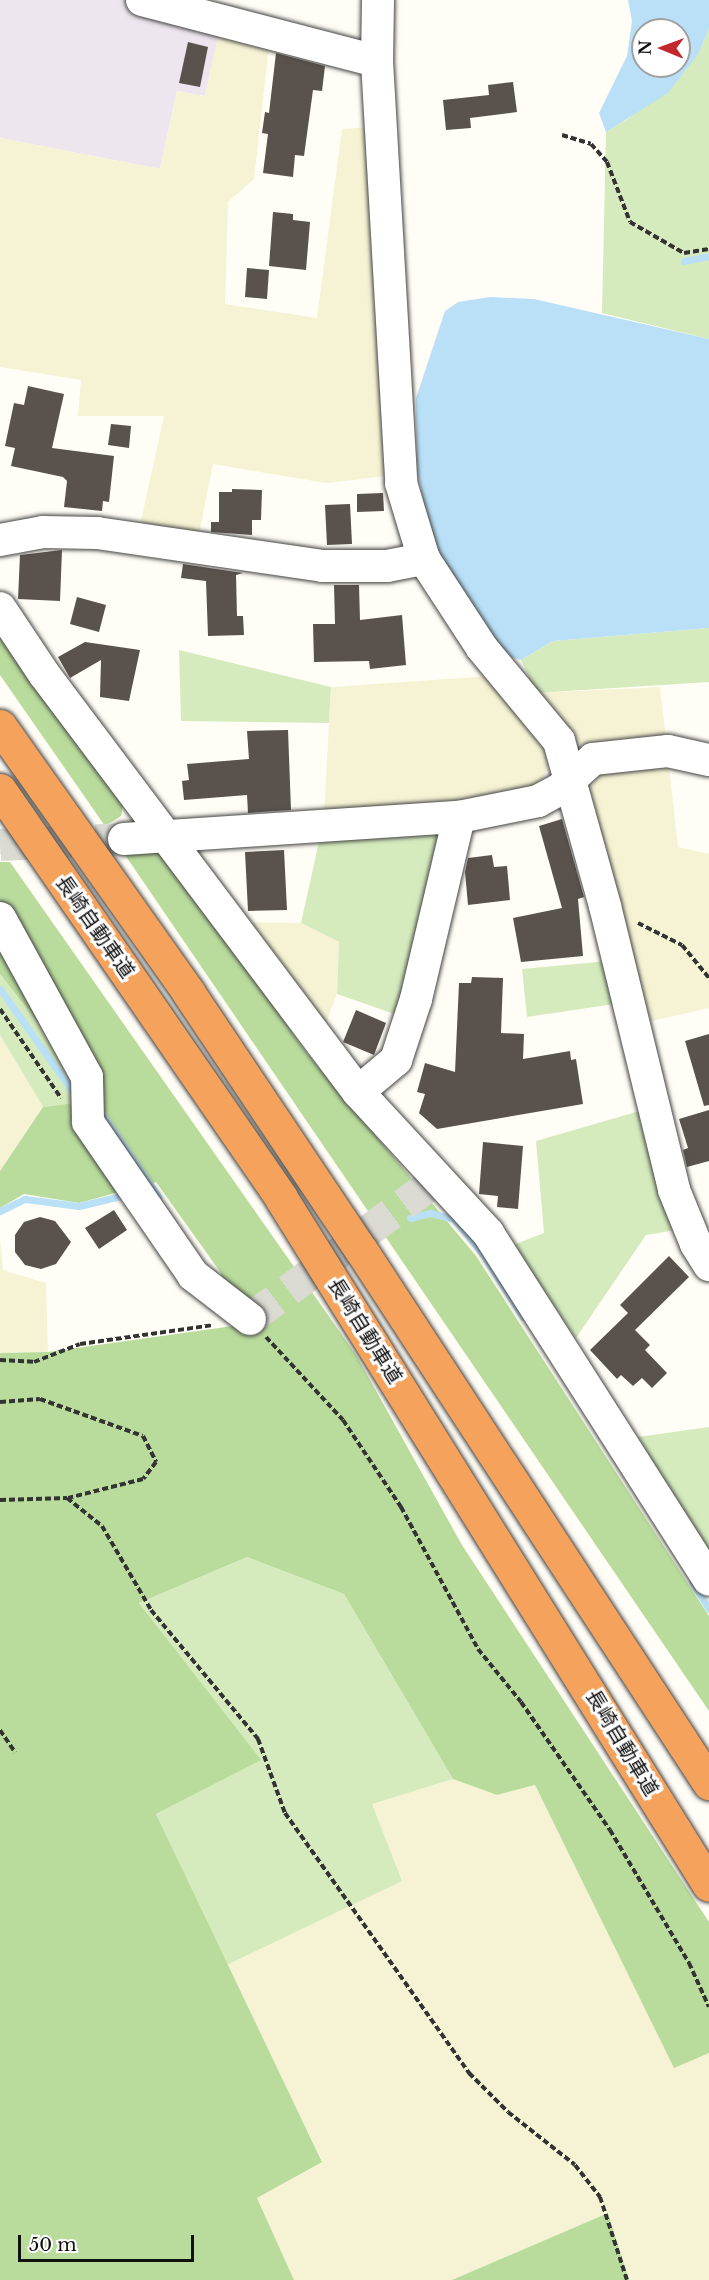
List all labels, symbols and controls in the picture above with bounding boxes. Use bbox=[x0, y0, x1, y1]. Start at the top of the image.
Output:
north arrow bbox=[631, 18, 691, 78]
text: N bbox=[635, 40, 655, 55]
street label: 長崎自動車道 bbox=[51, 871, 139, 983]
street label: 長崎自動車道 bbox=[323, 1274, 407, 1388]
street label: 長崎自動車道 bbox=[581, 1685, 663, 1801]
scale bar bbox=[21, 2223, 196, 2261]
text: 50 m bbox=[29, 2234, 77, 2256]

